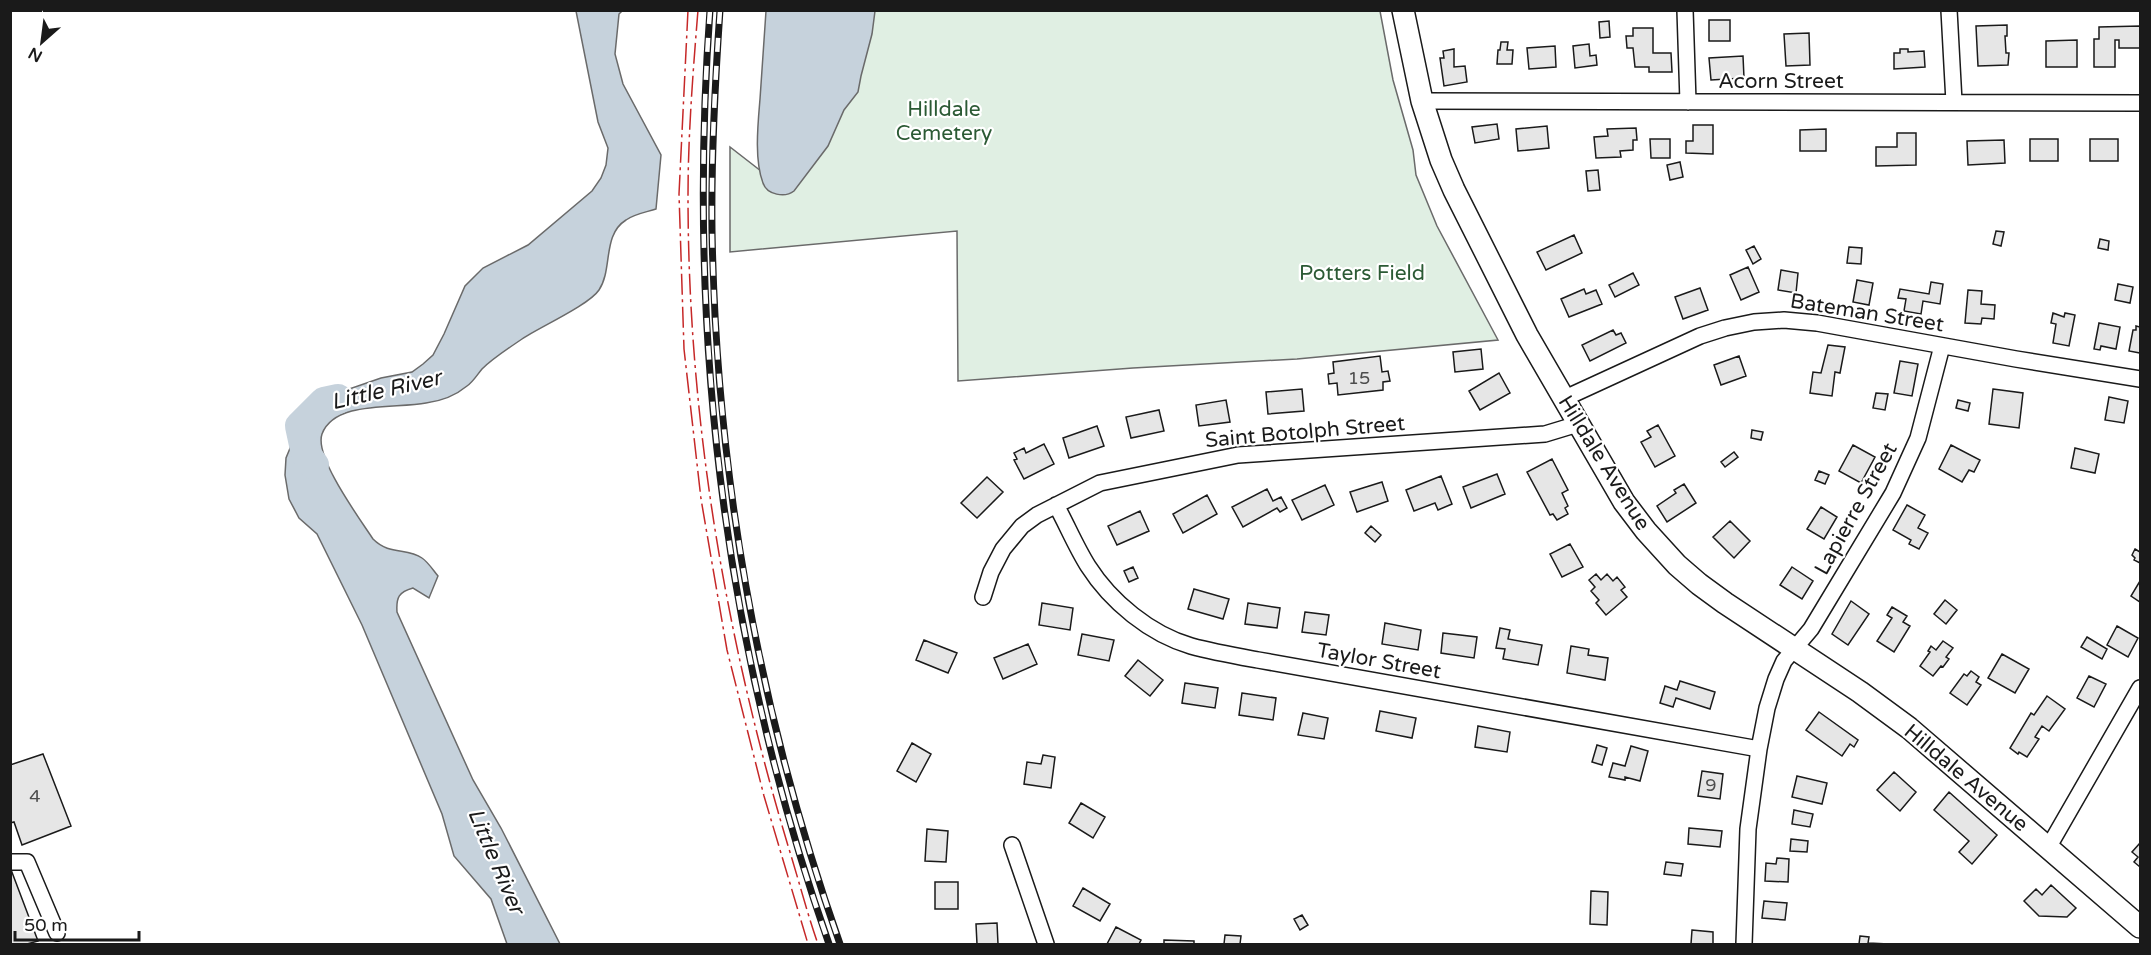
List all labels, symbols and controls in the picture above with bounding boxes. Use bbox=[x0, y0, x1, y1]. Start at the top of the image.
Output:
north arrow bbox=[12, 12, 72, 72]
text: N bbox=[25, 43, 46, 66]
street label: Acorn Street bbox=[1718, 69, 1844, 94]
park label: Hilldale Cemetery bbox=[896, 97, 992, 146]
park label: Potters Field bbox=[1299, 261, 1425, 286]
street label: Bateman Street bbox=[1788, 289, 1946, 337]
water label: Little River bbox=[328, 364, 446, 415]
house number: 15 bbox=[1348, 367, 1370, 389]
street label: Hilldale Avenue bbox=[1553, 391, 1655, 535]
street label: Saint Botolph Street bbox=[1204, 411, 1406, 453]
street label: Lapierre Street bbox=[1809, 438, 1903, 580]
street label: Taylor Street bbox=[1315, 638, 1443, 684]
street label: Hilldale Avenue bbox=[1899, 719, 2033, 837]
house number: 9 bbox=[1705, 774, 1717, 796]
house number: 4 bbox=[29, 785, 41, 807]
water label: Little River bbox=[462, 804, 531, 920]
scale bar bbox=[15, 904, 140, 942]
text: 50 m bbox=[24, 914, 68, 936]

